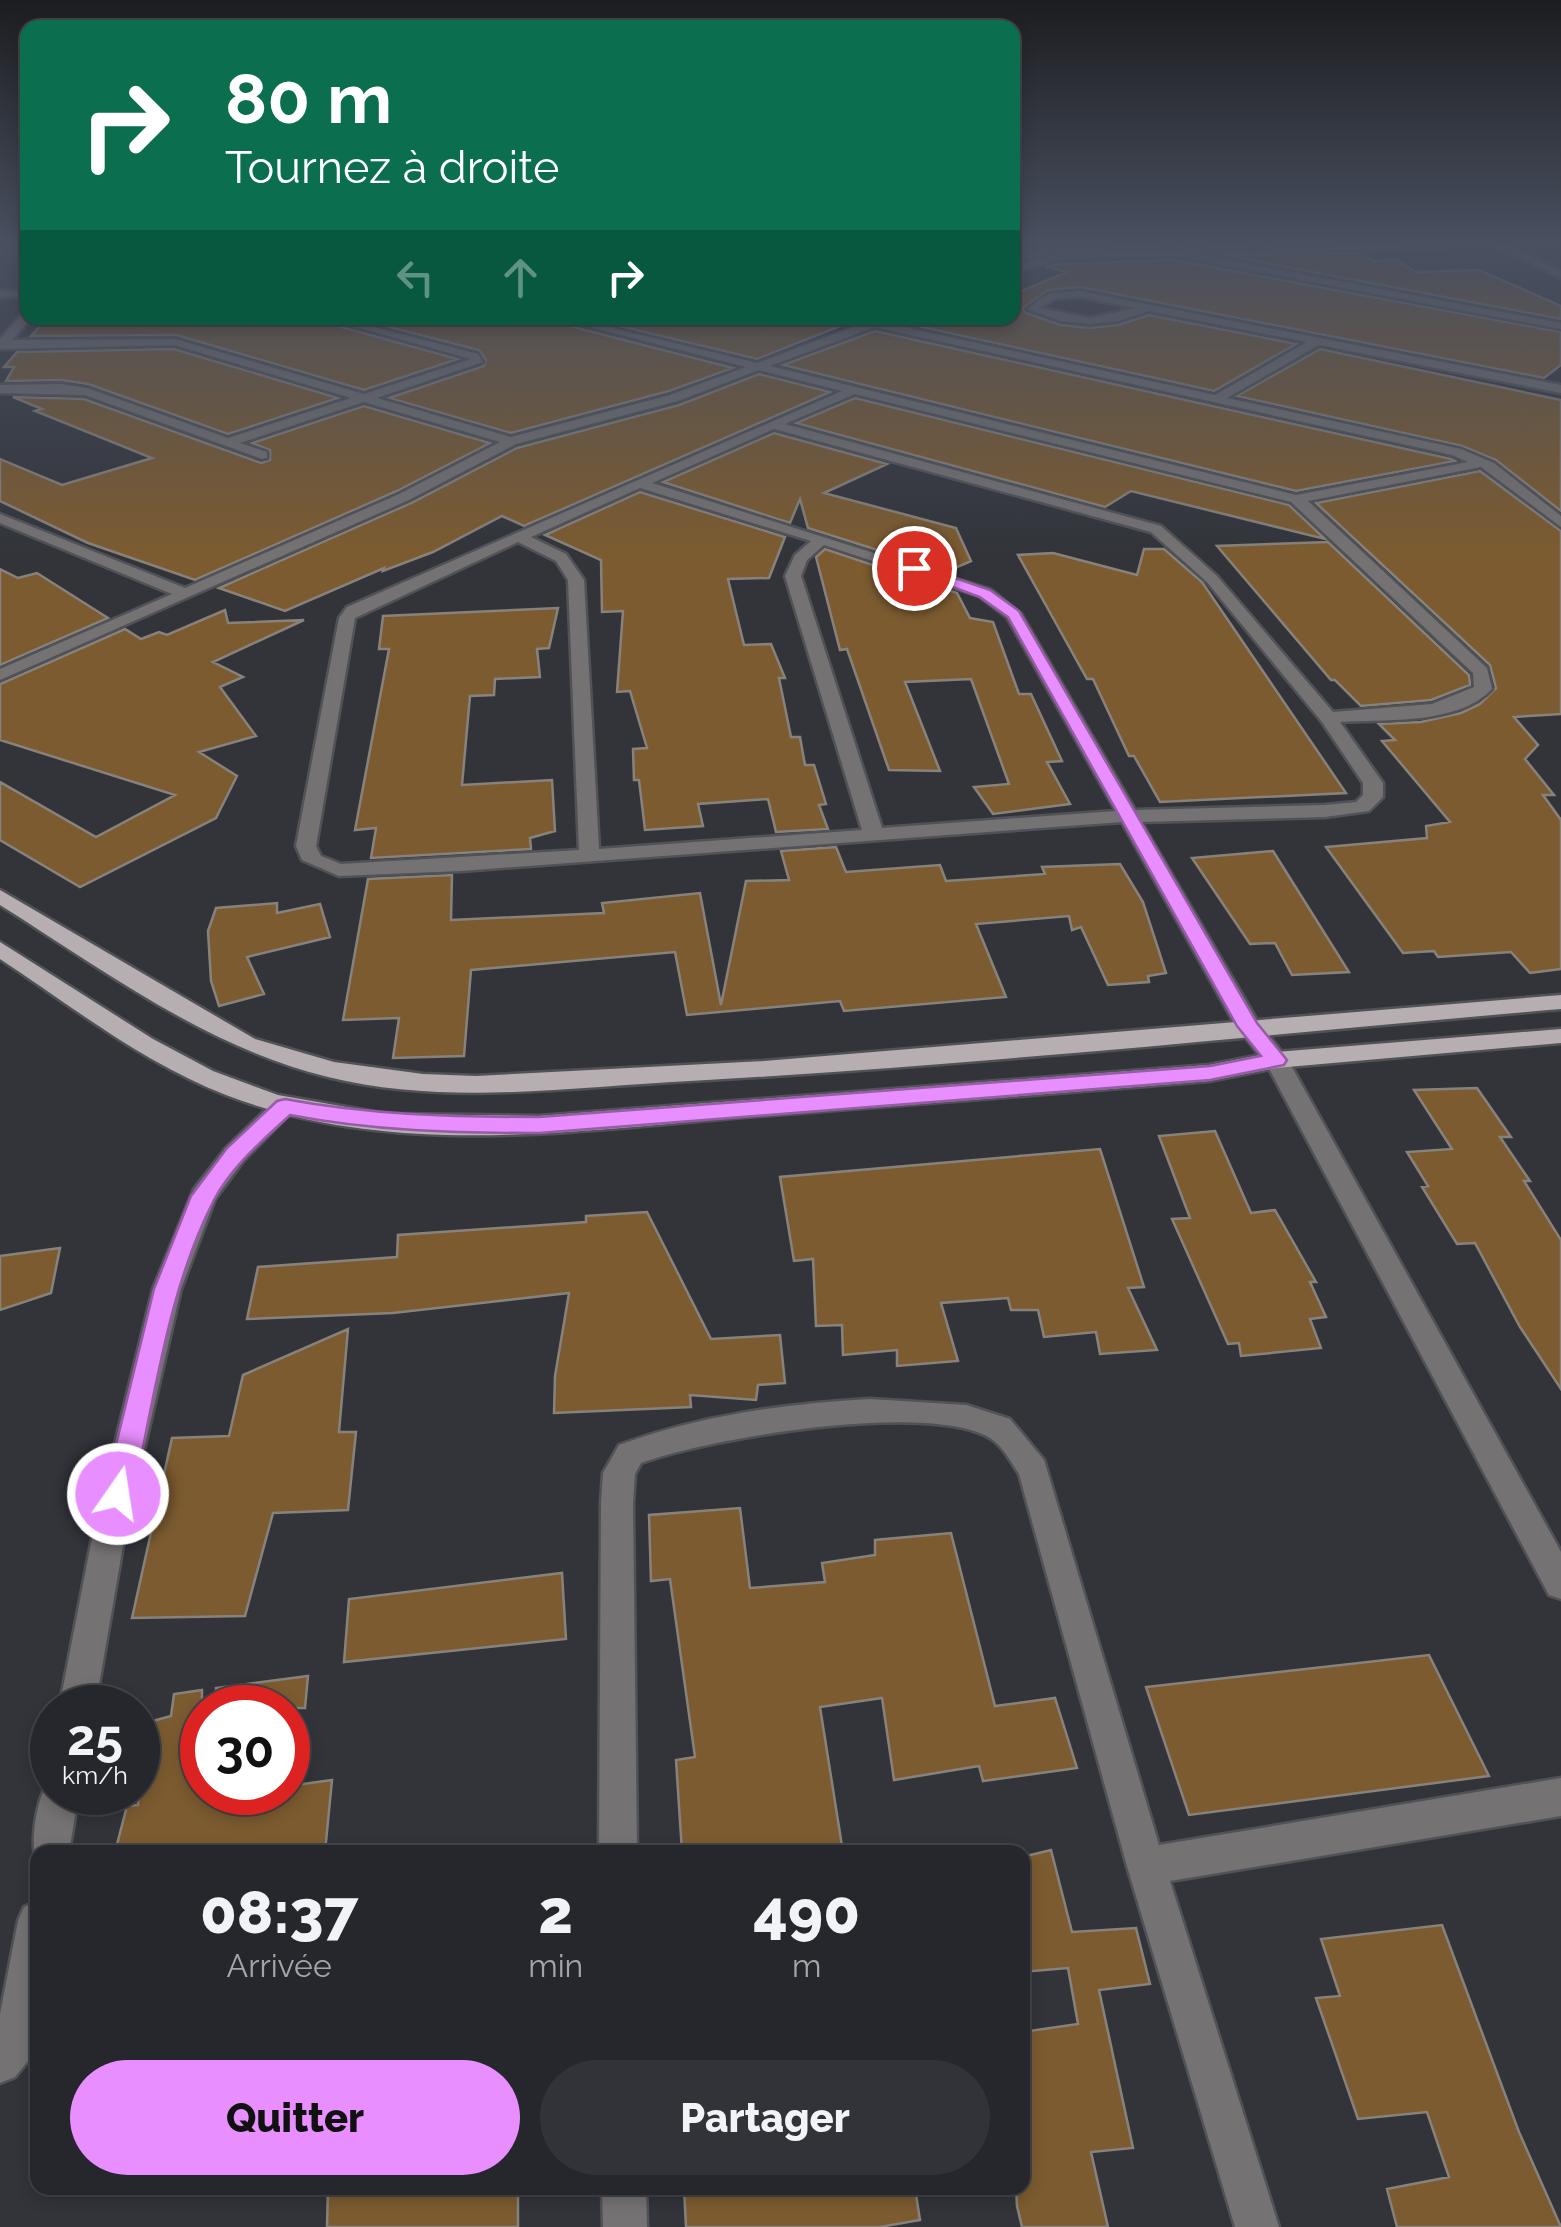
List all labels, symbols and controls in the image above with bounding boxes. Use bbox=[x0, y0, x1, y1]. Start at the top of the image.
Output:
text: 80 m bbox=[225, 57, 392, 139]
icon: right bbox=[60, 60, 190, 190]
text: Tournez à droite bbox=[225, 141, 559, 194]
icon: left bbox=[388, 250, 443, 305]
icon: ahead bbox=[493, 250, 548, 305]
icon: right bbox=[598, 250, 653, 305]
pin bbox=[872, 526, 957, 611]
icon: arrive bbox=[887, 541, 942, 596]
position arrow bbox=[66, 1442, 170, 1546]
speed limit sign: 30 bbox=[180, 1685, 310, 1815]
text: 25 bbox=[67, 1708, 123, 1767]
text: km/h bbox=[62, 1760, 128, 1790]
text: 08:37 bbox=[200, 1877, 358, 1947]
text: 2 bbox=[538, 1877, 573, 1947]
text: 490 bbox=[753, 1877, 860, 1947]
text: Arrivée bbox=[227, 1947, 332, 1984]
text: min bbox=[528, 1947, 583, 1984]
text: m bbox=[792, 1947, 821, 1984]
button: Quitter bbox=[70, 2060, 520, 2175]
button: Partager bbox=[540, 2060, 990, 2175]

